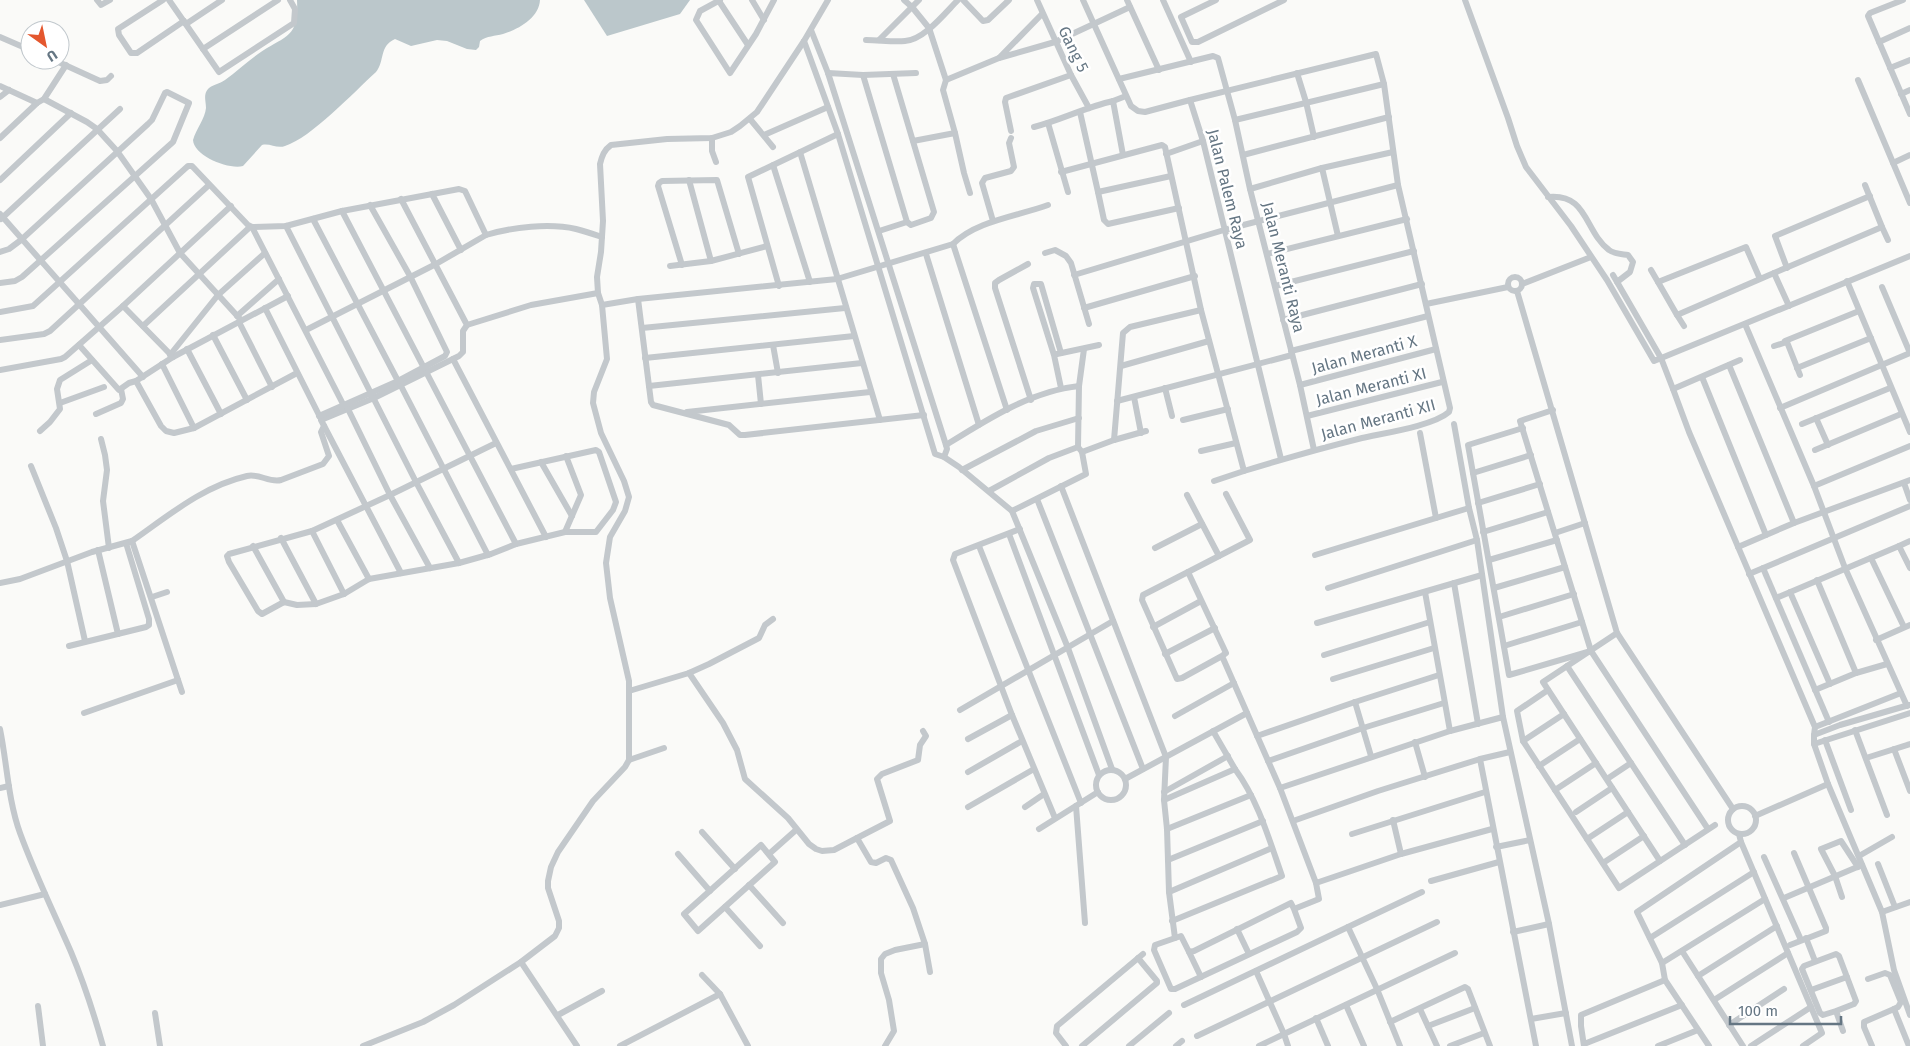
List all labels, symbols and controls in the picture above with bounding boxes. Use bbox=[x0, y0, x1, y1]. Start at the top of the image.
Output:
north arrow bbox=[20, 20, 70, 70]
street label: Gang 5 bbox=[1054, 23, 1093, 75]
text: U bbox=[43, 46, 60, 65]
street label: Jalan Palem Raya bbox=[1203, 127, 1252, 251]
street label: Jalan Meranti Raya bbox=[1258, 200, 1309, 334]
street label: Jalan Meranti X bbox=[1309, 331, 1419, 378]
street label: Jalan Meranti XI bbox=[1314, 364, 1428, 409]
street label: Jalan Meranti XII bbox=[1319, 395, 1437, 444]
scale bar bbox=[1730, 994, 1841, 1026]
text: 100 m bbox=[1738, 1002, 1778, 1020]

